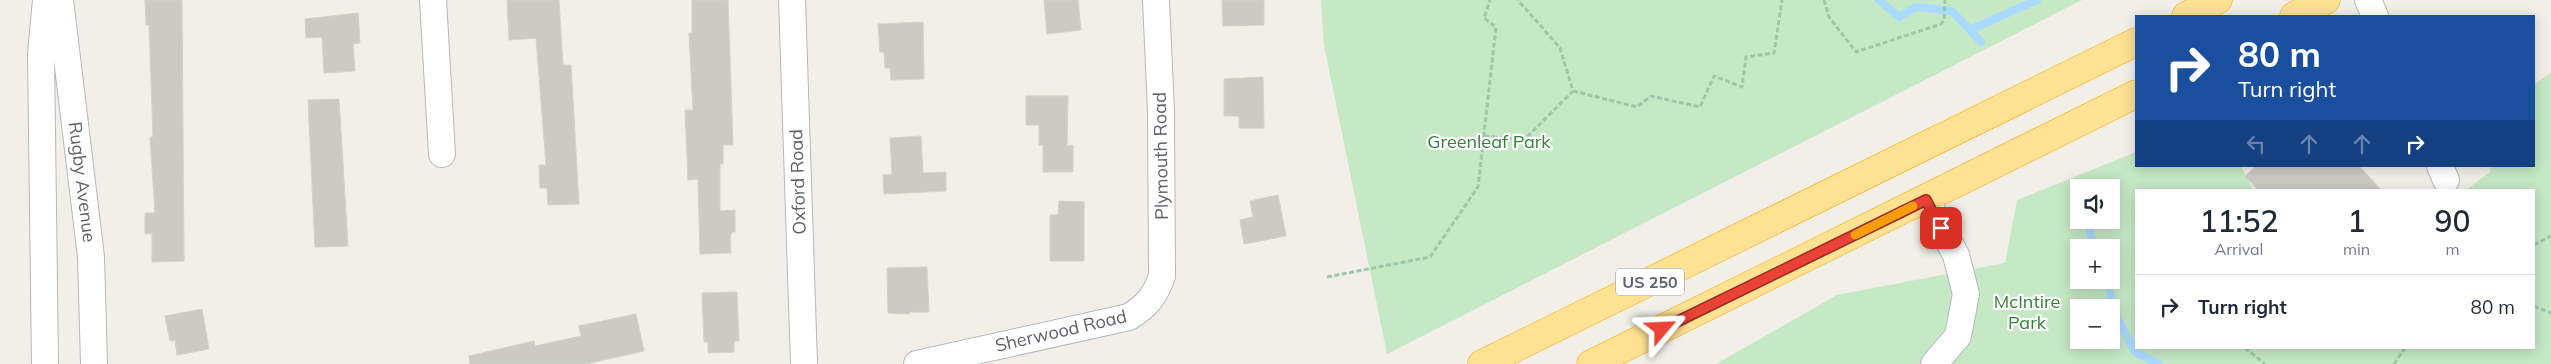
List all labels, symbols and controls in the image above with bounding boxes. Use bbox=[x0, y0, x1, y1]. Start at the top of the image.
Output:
text: 80 m bbox=[2238, 32, 2321, 76]
icon: right bbox=[2155, 35, 2220, 100]
text: Turn right bbox=[2238, 75, 2336, 103]
street label: Plymouth Road bbox=[1148, 92, 1173, 220]
street label: Rugby Avenue bbox=[64, 120, 101, 244]
street label: Oxford Road bbox=[784, 129, 811, 235]
park label: Greenleaf Park bbox=[1427, 130, 1551, 153]
icon: left bbox=[2242, 130, 2270, 158]
icon: ahead bbox=[2295, 130, 2323, 158]
icon: ahead bbox=[2348, 130, 2376, 158]
icon: right bbox=[2401, 130, 2429, 158]
map controls bbox=[2070, 179, 2120, 349]
button: sound bbox=[2070, 179, 2120, 229]
text: 11:52 bbox=[2199, 202, 2279, 240]
text: 1 bbox=[2348, 202, 2366, 240]
text: 90 bbox=[2435, 202, 2471, 240]
pin bbox=[1920, 207, 1962, 249]
icon: arrive bbox=[1927, 214, 1955, 242]
button: + bbox=[2070, 239, 2120, 289]
text: Arrival bbox=[2215, 239, 2263, 259]
text: min bbox=[2343, 239, 2370, 259]
text: m bbox=[2446, 239, 2460, 259]
road number: US 250 bbox=[1616, 268, 1684, 296]
park label: McIntire Park bbox=[1994, 290, 2060, 334]
icon: right bbox=[2155, 293, 2183, 321]
text: Turn right bbox=[2198, 295, 2287, 319]
text: 80 m bbox=[2471, 295, 2515, 319]
button: − bbox=[2070, 299, 2120, 349]
position arrow bbox=[1635, 302, 1687, 354]
street label: Sherwood Road bbox=[993, 304, 1129, 357]

